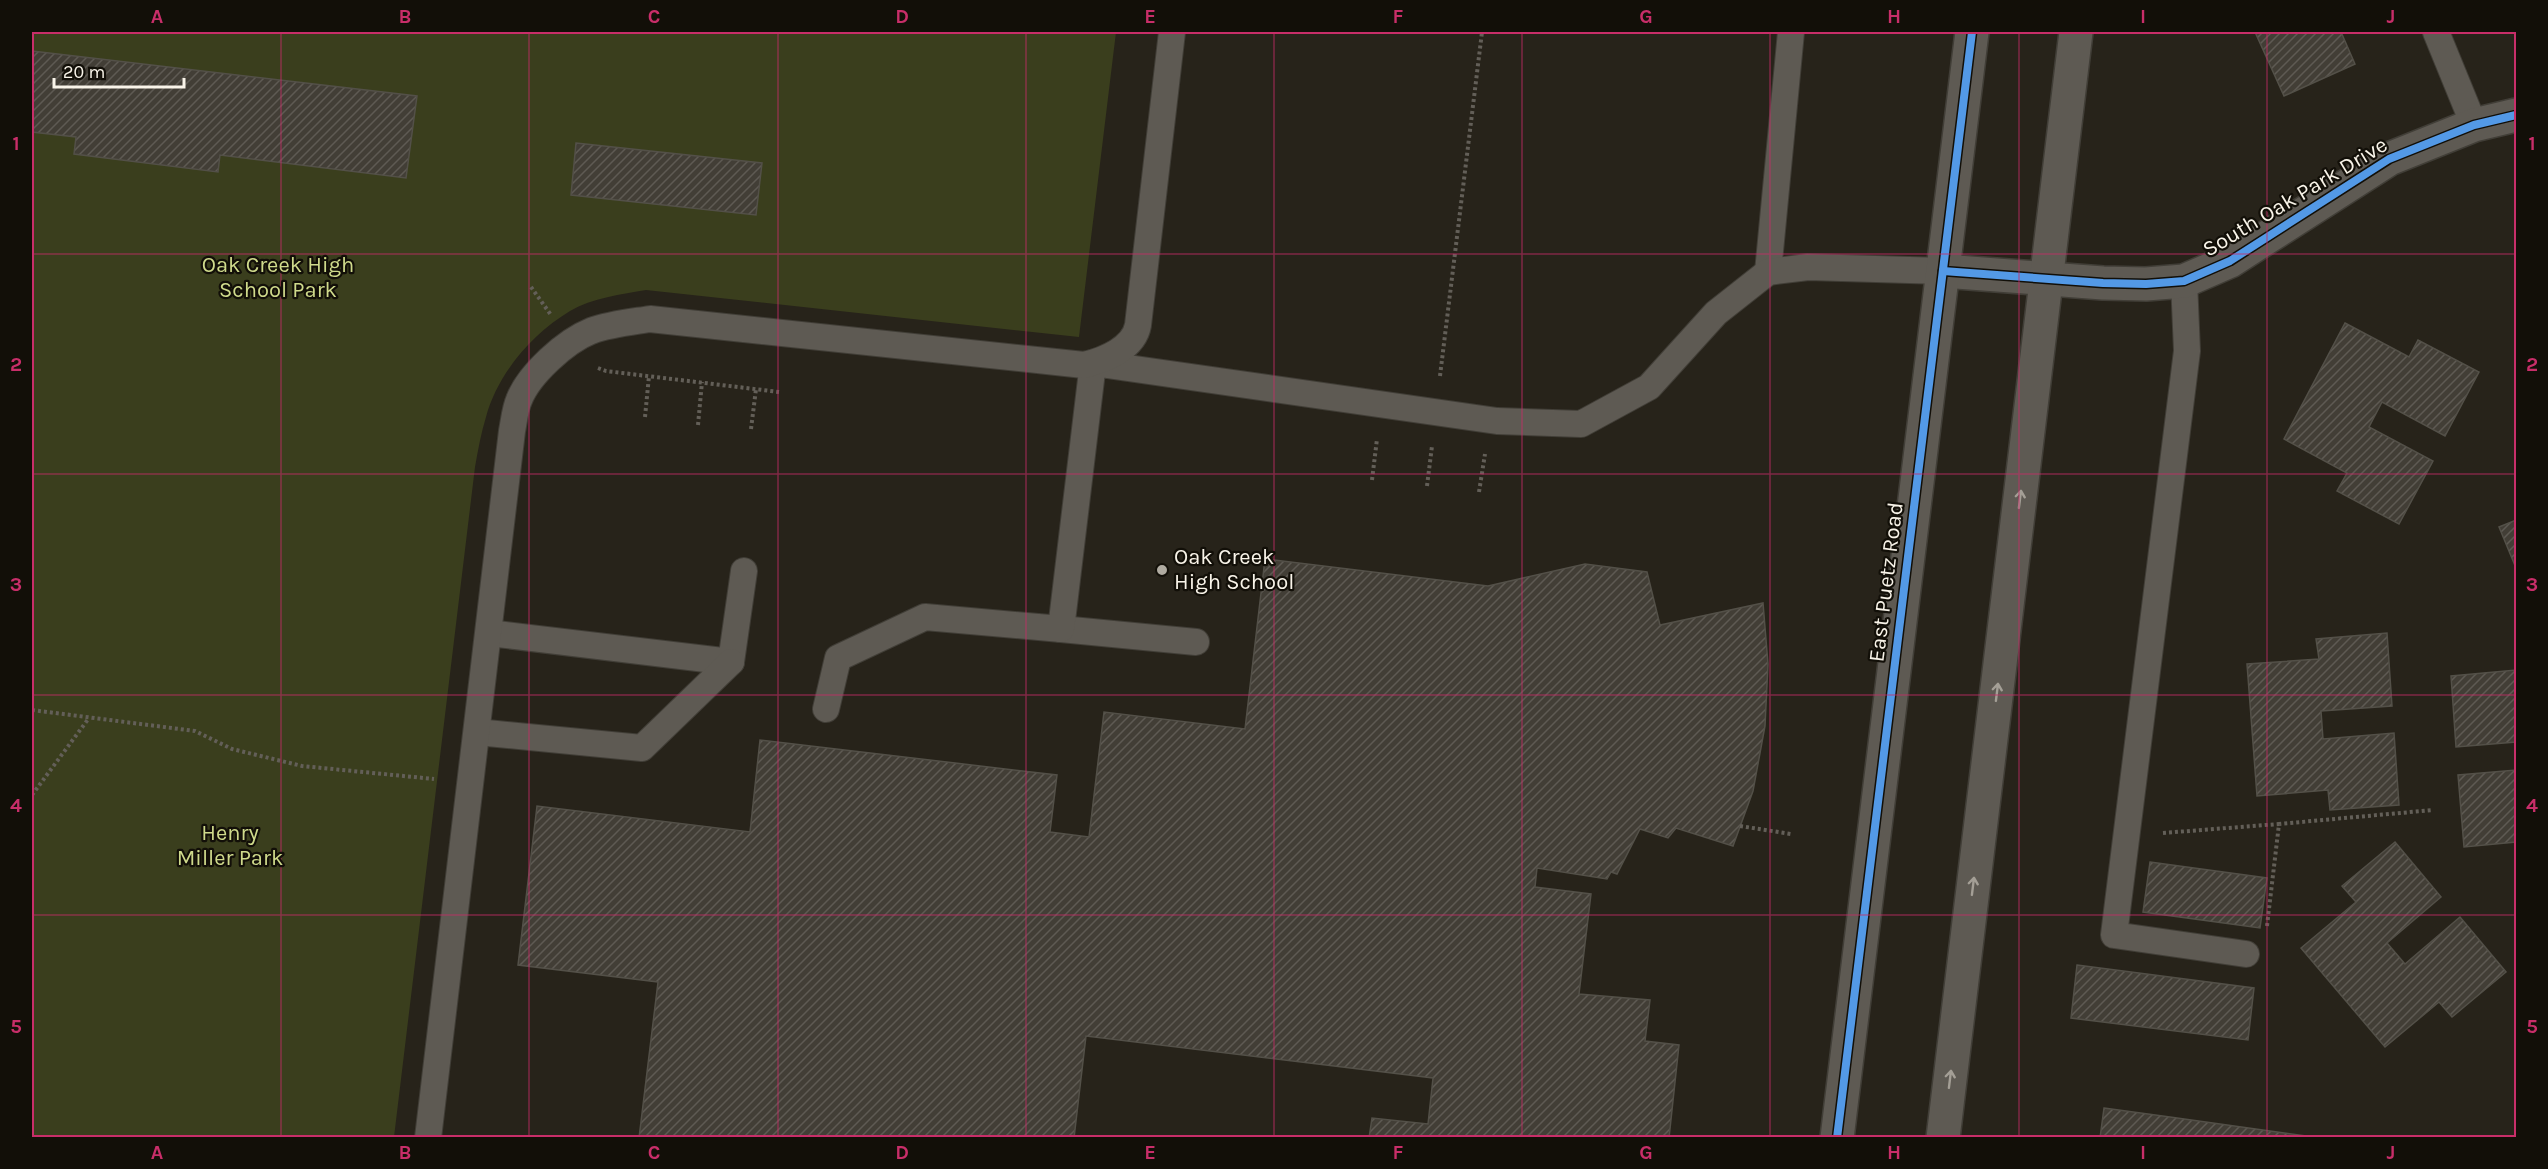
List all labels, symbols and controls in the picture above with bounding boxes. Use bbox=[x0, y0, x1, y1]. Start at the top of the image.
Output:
text: A bbox=[151, 5, 164, 28]
text: B bbox=[399, 5, 411, 28]
text: C bbox=[648, 5, 660, 28]
text: D bbox=[895, 5, 909, 28]
text: E bbox=[1144, 5, 1156, 28]
text: F bbox=[1393, 5, 1404, 28]
text: G bbox=[1639, 5, 1653, 28]
text: H bbox=[1887, 5, 1901, 28]
text: I bbox=[2140, 5, 2146, 28]
text: J bbox=[2387, 5, 2395, 28]
scale bar bbox=[54, 51, 184, 89]
text: 20 m bbox=[63, 61, 105, 83]
text: 1 bbox=[12, 132, 20, 155]
street label: South Oak Park Drive bbox=[2198, 132, 2392, 262]
text: 1 bbox=[2528, 132, 2536, 155]
park label: Oak Creek High School Park bbox=[202, 252, 354, 303]
text: 2 bbox=[10, 353, 22, 376]
text: 2 bbox=[2526, 353, 2538, 376]
one-way arrow bbox=[2015, 489, 2026, 509]
street label: East Puetz Road bbox=[1863, 501, 1909, 663]
place label: Oak Creek High School bbox=[1174, 544, 1294, 595]
marker: Oak Creek High School bbox=[1155, 563, 1169, 577]
text: 3 bbox=[10, 573, 22, 596]
text: 3 bbox=[2526, 573, 2538, 596]
one-way arrow bbox=[1991, 683, 2002, 703]
text: 4 bbox=[10, 794, 22, 817]
text: 4 bbox=[2526, 794, 2538, 817]
park label: Henry Miller Park bbox=[177, 820, 283, 871]
one-way arrow bbox=[1968, 876, 1979, 896]
text: 5 bbox=[10, 1015, 22, 1038]
text: 5 bbox=[2526, 1015, 2538, 1038]
one-way arrow bbox=[1945, 1070, 1956, 1090]
text: A bbox=[151, 1141, 164, 1164]
text: B bbox=[399, 1141, 411, 1164]
text: C bbox=[648, 1141, 660, 1164]
text: D bbox=[895, 1141, 909, 1164]
text: E bbox=[1144, 1141, 1156, 1164]
text: F bbox=[1393, 1141, 1404, 1164]
text: G bbox=[1639, 1141, 1653, 1164]
text: H bbox=[1887, 1141, 1901, 1164]
text: I bbox=[2140, 1141, 2146, 1164]
text: J bbox=[2387, 1141, 2395, 1164]

